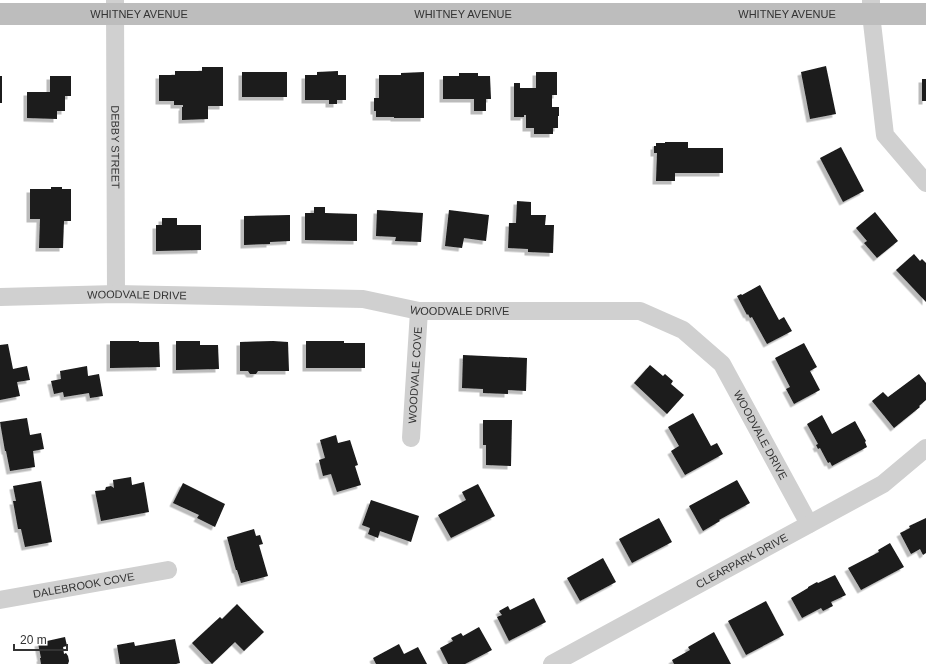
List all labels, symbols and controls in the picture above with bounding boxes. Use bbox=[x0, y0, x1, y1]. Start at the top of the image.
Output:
street label: WHITNEY AVENUE bbox=[90, 8, 188, 20]
street label: WHITNEY AVENUE bbox=[414, 8, 512, 20]
street label: WHITNEY AVENUE bbox=[738, 8, 836, 20]
street label: DEBBY STREET bbox=[109, 105, 122, 189]
street label: WOODVALE DRIVE bbox=[87, 288, 187, 301]
street label: WOODVALE DRIVE bbox=[409, 303, 509, 317]
street label: WOODVALE COVE bbox=[406, 326, 424, 424]
street label: WOODVALE DRIVE bbox=[732, 388, 790, 482]
street label: CLEARPARK DRIVE bbox=[694, 531, 790, 591]
street label: DALEBROOK COVE bbox=[32, 570, 135, 600]
scale bar bbox=[14, 626, 67, 652]
text: 20 m bbox=[20, 633, 47, 647]

